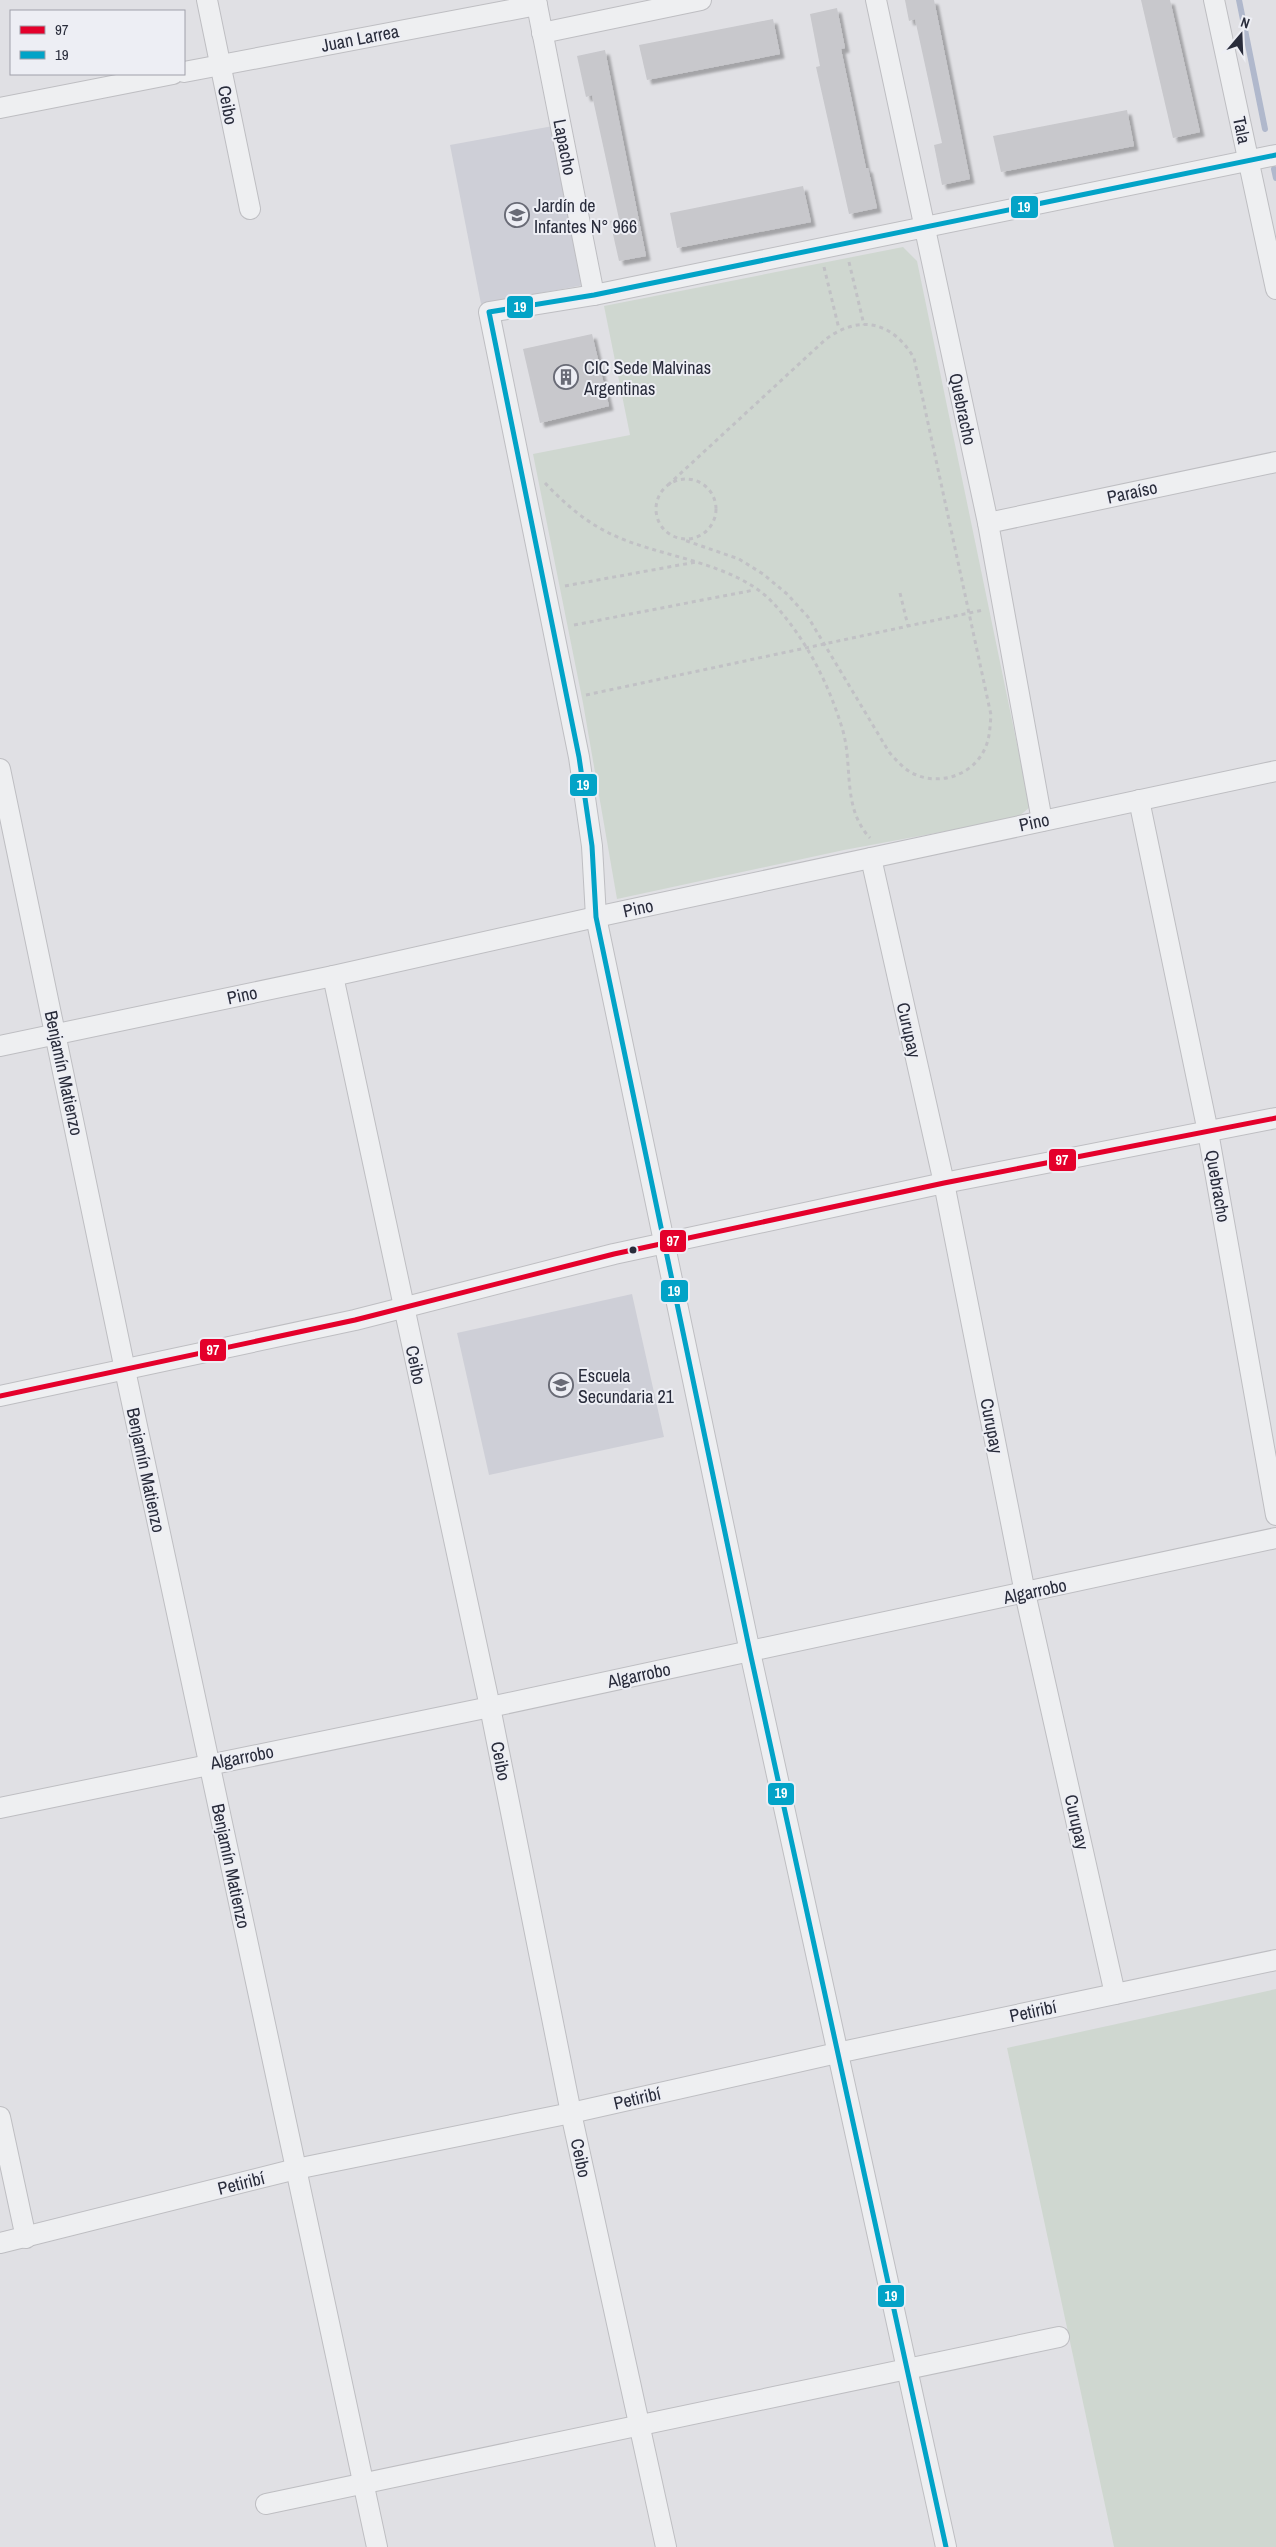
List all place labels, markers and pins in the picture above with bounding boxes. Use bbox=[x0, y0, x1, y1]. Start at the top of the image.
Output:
place label: Jardín de Infantes N° 966 bbox=[534, 193, 637, 239]
school or university icon: Jardín de Infantes N° 966 bbox=[504, 202, 530, 228]
place label: CIC Sede Malvinas Argentinas bbox=[583, 355, 711, 401]
building icon: CIC Sede Malvinas Argentinas bbox=[553, 364, 579, 390]
unlabelled marker bbox=[628, 1245, 638, 1255]
place label: Escuela Secundaria 21 bbox=[578, 1363, 675, 1409]
school or university icon: Escuela Secundaria 21 bbox=[548, 1372, 574, 1398]

